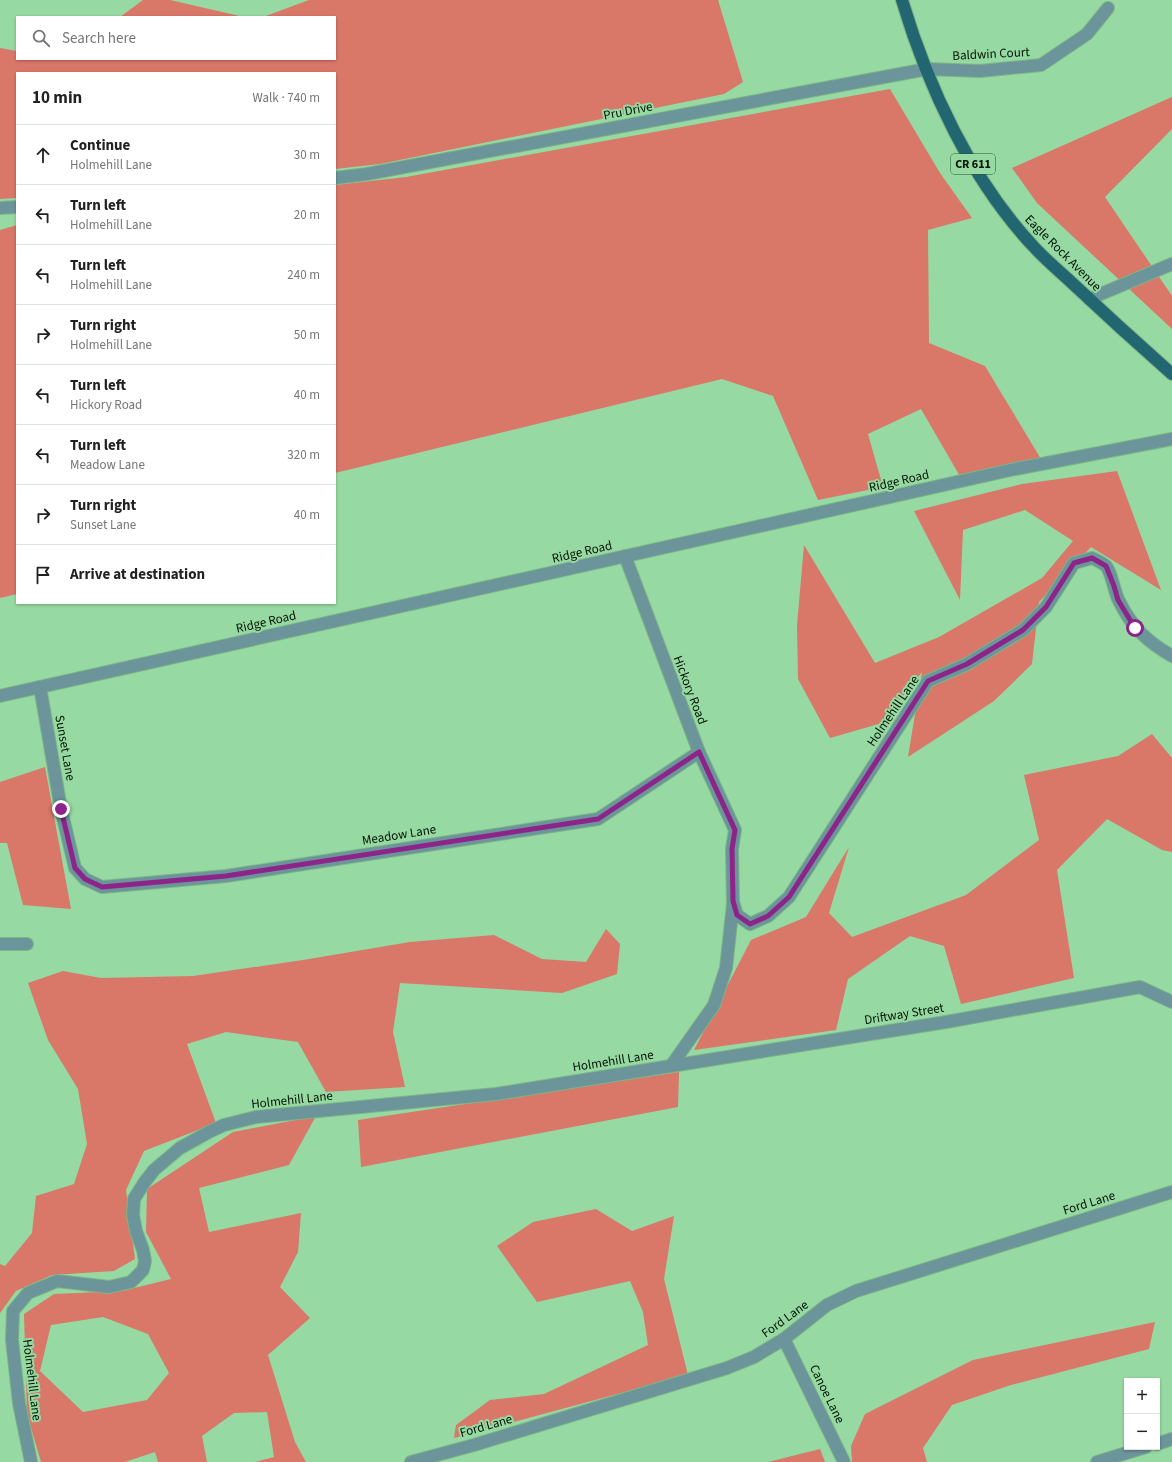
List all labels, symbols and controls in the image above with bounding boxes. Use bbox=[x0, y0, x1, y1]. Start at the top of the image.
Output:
search box bbox=[16, 16, 336, 60]
icon: search bbox=[30, 27, 52, 49]
text: Search here bbox=[62, 28, 136, 49]
street label: Baldwin Court bbox=[952, 43, 1031, 65]
text: 10 min bbox=[32, 86, 82, 110]
text: Walk · 740 m bbox=[252, 89, 320, 107]
street label: Pru Drive bbox=[602, 97, 654, 125]
text: Continue bbox=[70, 135, 130, 156]
icon: ahead bbox=[32, 144, 54, 166]
text: 30 m bbox=[294, 146, 320, 164]
road number: CR 611 bbox=[951, 154, 995, 174]
text: Holmehill Lane bbox=[70, 156, 152, 174]
text: Turn left bbox=[70, 195, 126, 216]
icon: left bbox=[32, 204, 54, 226]
text: 20 m bbox=[294, 206, 320, 224]
street label: Eagle Rock Avenue bbox=[1021, 211, 1105, 295]
text: Holmehill Lane bbox=[70, 216, 152, 234]
text: Turn left bbox=[70, 255, 126, 276]
icon: left bbox=[32, 264, 54, 286]
text: 240 m bbox=[287, 266, 320, 284]
text: Holmehill Lane bbox=[70, 276, 152, 294]
text: Turn right bbox=[70, 315, 136, 336]
icon: right bbox=[32, 324, 54, 346]
text: 50 m bbox=[294, 326, 320, 344]
text: Holmehill Lane bbox=[70, 336, 152, 354]
text: Turn left bbox=[70, 375, 126, 396]
icon: left bbox=[32, 384, 54, 406]
text: 40 m bbox=[294, 386, 320, 404]
text: Hickory Road bbox=[70, 396, 142, 414]
text: Turn left bbox=[70, 435, 126, 456]
icon: left bbox=[32, 444, 54, 466]
text: 320 m bbox=[287, 446, 320, 464]
text: Meadow Lane bbox=[70, 456, 145, 474]
street label: Ridge Road bbox=[867, 465, 931, 497]
text: Turn right bbox=[70, 495, 136, 516]
icon: right bbox=[32, 504, 54, 526]
text: 40 m bbox=[294, 506, 320, 524]
text: Sunset Lane bbox=[70, 516, 136, 534]
street label: Ridge Road bbox=[550, 536, 614, 568]
icon: arrive bbox=[32, 564, 54, 586]
text: Arrive at destination bbox=[70, 564, 205, 585]
street label: Ridge Road bbox=[234, 606, 298, 638]
route start bbox=[1126, 619, 1144, 637]
street label: Hickory Road bbox=[669, 653, 711, 727]
street label: Holmehill Lane bbox=[863, 672, 923, 750]
street label: Sunset Lane bbox=[50, 714, 80, 782]
route end bbox=[52, 800, 70, 818]
street label: Meadow Lane bbox=[361, 820, 437, 850]
street label: Driftway Street bbox=[863, 999, 946, 1029]
street label: Holmehill Lane bbox=[571, 1046, 655, 1076]
street label: Holmehill Lane bbox=[250, 1087, 334, 1113]
street label: Ford Lane bbox=[1061, 1187, 1117, 1219]
street label: Ford Lane bbox=[758, 1296, 812, 1342]
street label: Holmehill Lane bbox=[18, 1338, 46, 1422]
street label: Canoe Lane bbox=[805, 1361, 849, 1427]
map controls bbox=[1124, 1378, 1160, 1450]
button: + bbox=[1124, 1378, 1160, 1414]
street label: Ford Lane bbox=[458, 1410, 514, 1442]
button: − bbox=[1124, 1414, 1160, 1450]

